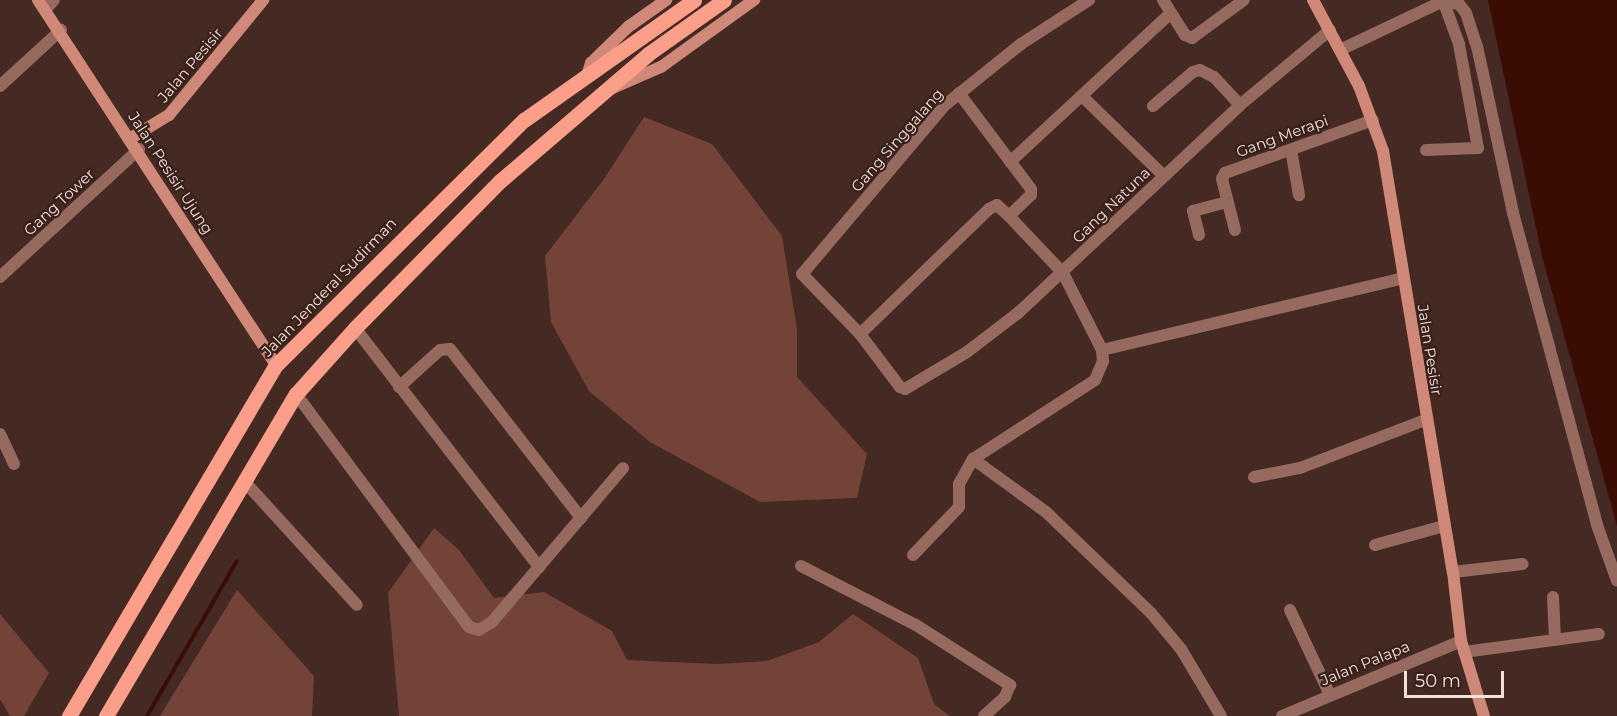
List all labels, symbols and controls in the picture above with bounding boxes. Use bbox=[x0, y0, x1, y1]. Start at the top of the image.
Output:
street label: Jalan Pesisir bbox=[154, 24, 226, 106]
street label: Gang Singgalang bbox=[847, 85, 947, 195]
street label: Jalan Pesisir Ujung bbox=[125, 109, 217, 237]
street label: Gang Merapi bbox=[1234, 111, 1330, 161]
street label: Gang Natuna bbox=[1068, 163, 1154, 247]
street label: Gang Tower bbox=[20, 165, 98, 239]
street label: Jalan Jenderal Sudirman bbox=[258, 214, 400, 360]
street label: Jalan Pesisir bbox=[1414, 303, 1446, 397]
street label: Jalan Palapa bbox=[1318, 637, 1412, 689]
scale bar bbox=[1407, 659, 1508, 697]
text: 50 m bbox=[1415, 670, 1461, 692]

